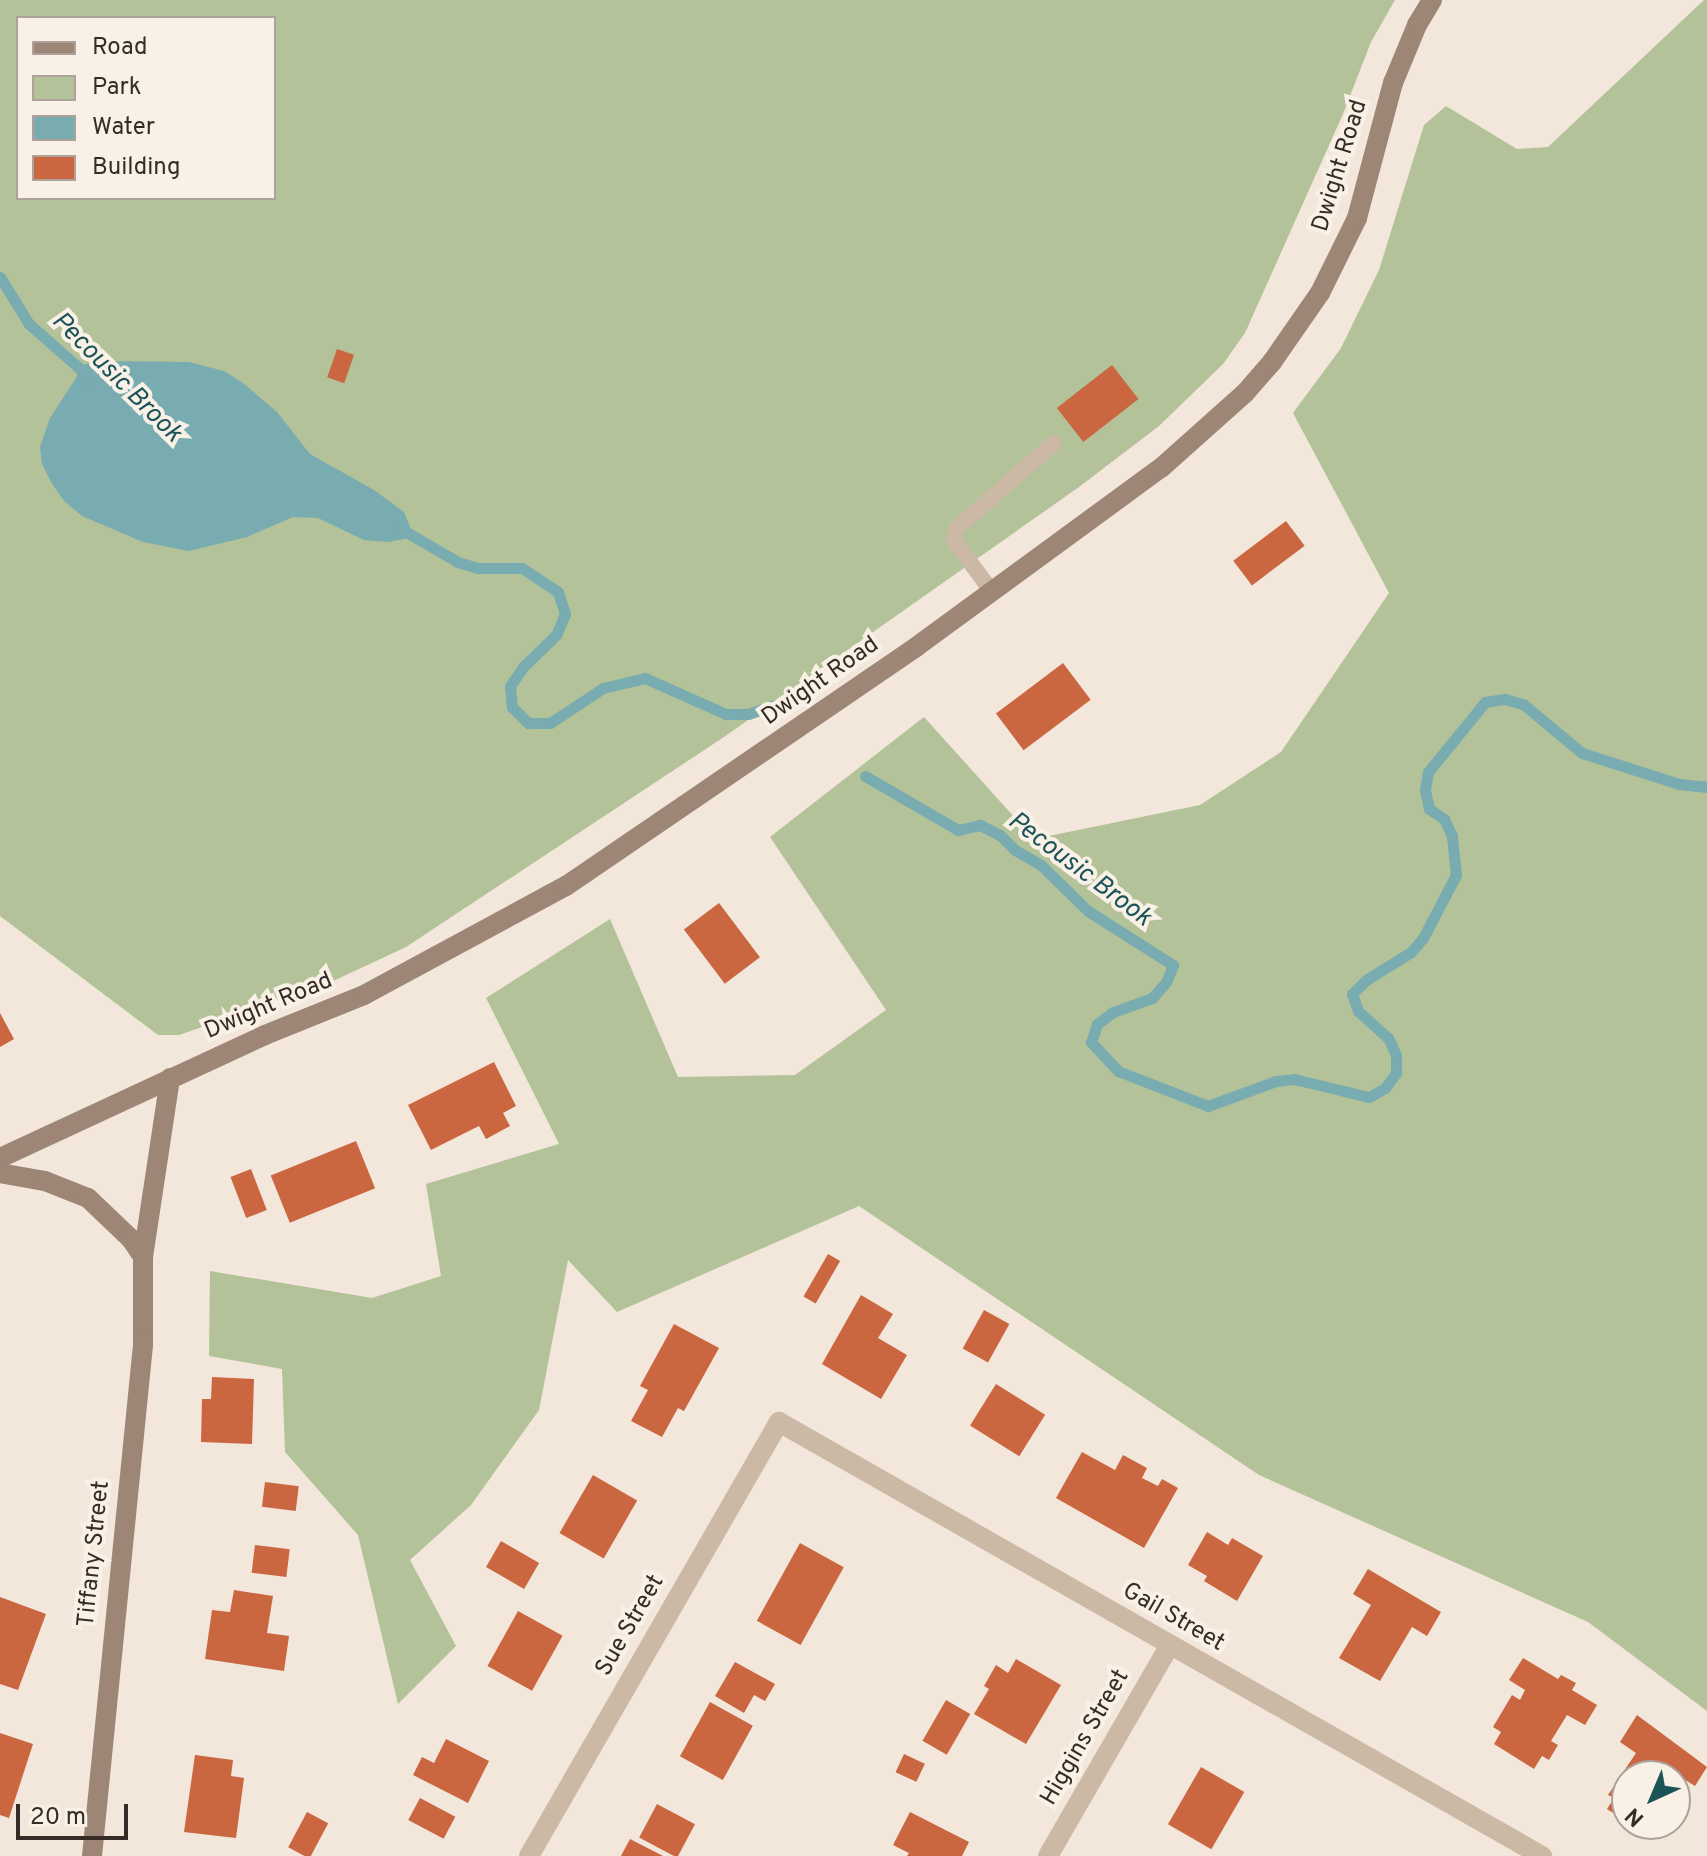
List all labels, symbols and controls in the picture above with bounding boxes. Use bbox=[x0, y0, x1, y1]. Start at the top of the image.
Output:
legend bbox=[16, 16, 276, 200]
text: Road bbox=[92, 33, 148, 63]
text: Park bbox=[92, 73, 142, 103]
street label: Dwight Road bbox=[1307, 97, 1375, 235]
text: Water bbox=[92, 113, 155, 143]
text: Building bbox=[92, 153, 181, 183]
water label: Pecousic Brook bbox=[44, 306, 188, 450]
street label: Dwight Road bbox=[757, 631, 885, 733]
water label: Pecousic Brook bbox=[1001, 806, 1157, 934]
street label: Dwight Road bbox=[201, 967, 337, 1047]
street label: Tiffany Street bbox=[73, 1479, 117, 1629]
street label: Sue Street bbox=[590, 1570, 672, 1682]
street label: Gail Street bbox=[1117, 1577, 1229, 1659]
street label: Higgins Street bbox=[1035, 1665, 1137, 1811]
north arrow bbox=[1611, 1760, 1691, 1840]
scale bar bbox=[20, 1788, 132, 1838]
text: N bbox=[1620, 1801, 1650, 1831]
text: 20 m bbox=[30, 1803, 86, 1833]

